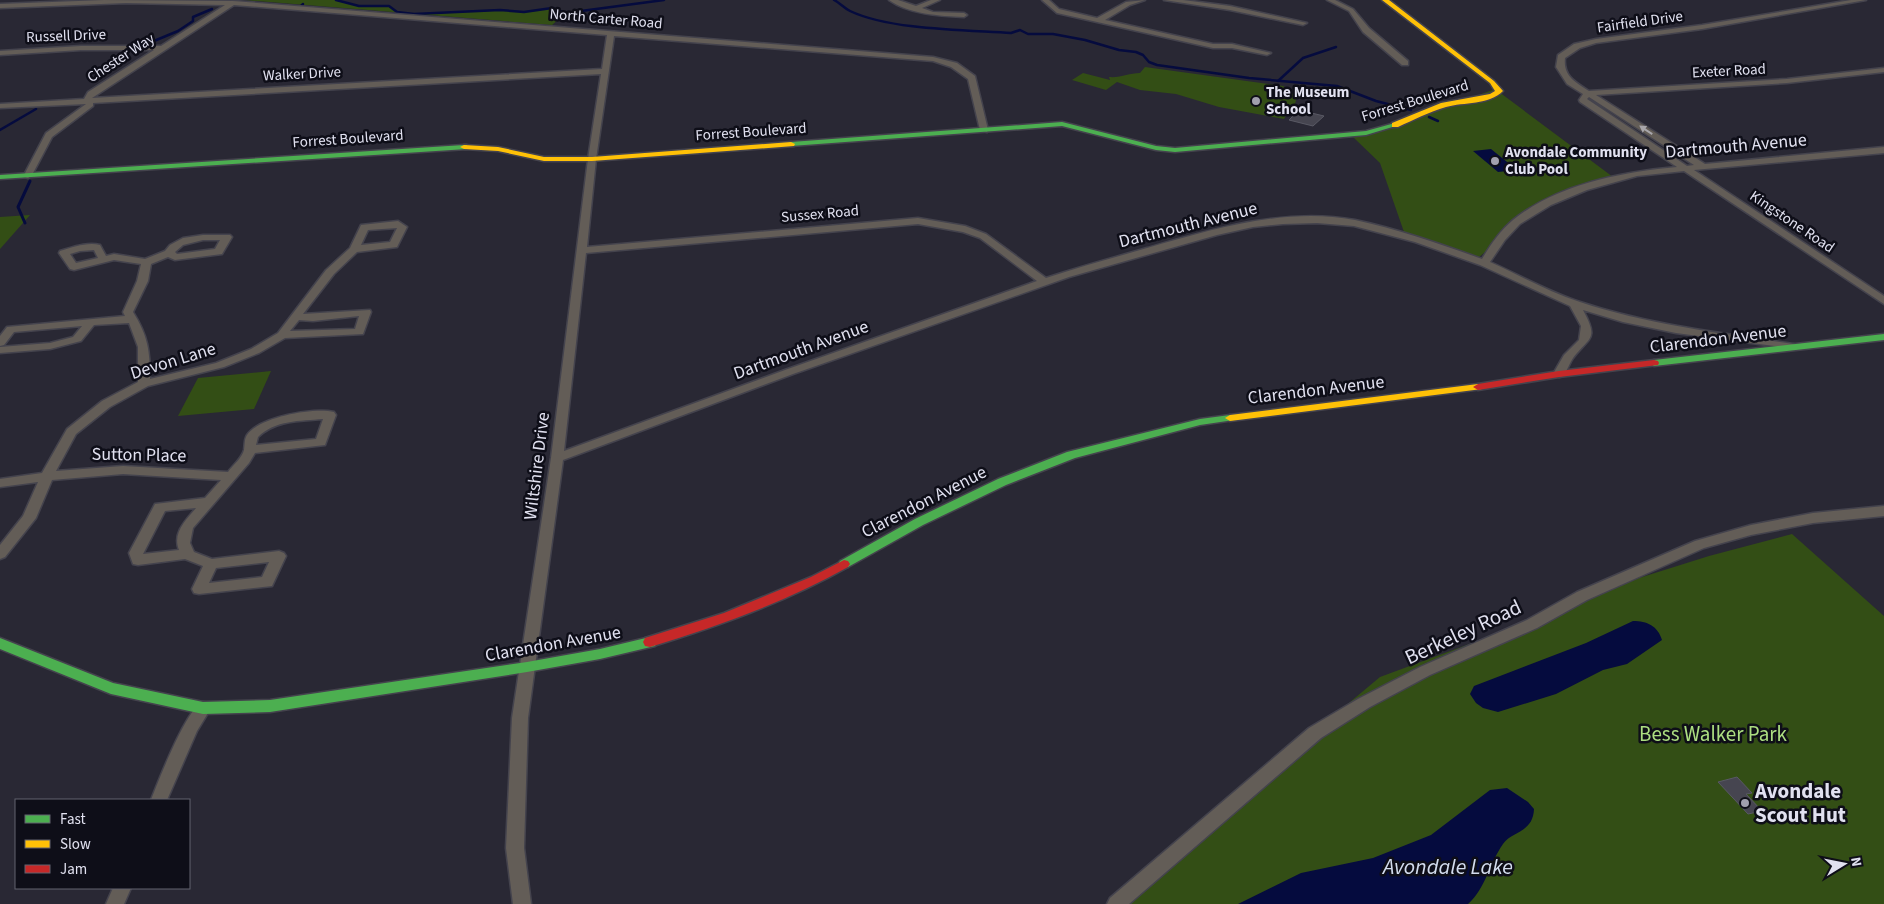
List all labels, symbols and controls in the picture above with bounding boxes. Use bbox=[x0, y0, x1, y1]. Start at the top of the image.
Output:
street label: North Carter Road bbox=[549, 4, 663, 34]
street label: Fairfield Drive bbox=[1596, 6, 1684, 38]
street label: Russell Drive bbox=[26, 24, 106, 48]
street label: Chester Way bbox=[83, 28, 159, 88]
street label: Exeter Road bbox=[1692, 59, 1766, 83]
street label: Walker Drive bbox=[262, 61, 342, 87]
street label: Forrest Boulevard bbox=[1359, 75, 1471, 127]
place label: The Museum School bbox=[1266, 82, 1349, 120]
marker: The Museum School bbox=[1250, 95, 1262, 107]
street label: Forrest Boulevard bbox=[695, 118, 807, 146]
street label: Forrest Boulevard bbox=[292, 125, 404, 153]
one-way arrow bbox=[1640, 126, 1653, 135]
street label: Dartmouth Avenue bbox=[1664, 127, 1808, 165]
place label: Avondale Community Club Pool bbox=[1504, 142, 1647, 180]
marker: Avondale Community Club Pool bbox=[1489, 155, 1501, 167]
street label: Kingstone Road bbox=[1746, 186, 1838, 258]
street label: Dartmouth Avenue bbox=[1116, 196, 1260, 254]
street label: Sussex Road bbox=[780, 200, 860, 228]
street label: Dartmouth Avenue bbox=[730, 314, 872, 386]
street label: Clarendon Avenue bbox=[1648, 318, 1788, 360]
street label: Devon Lane bbox=[127, 336, 219, 386]
street label: Clarendon Avenue bbox=[1246, 369, 1386, 411]
street label: Wiltshire Drive bbox=[518, 411, 556, 521]
street label: Sutton Place bbox=[91, 442, 187, 468]
street label: Clarendon Avenue bbox=[857, 460, 991, 544]
street label: Berkeley Road bbox=[1400, 592, 1526, 672]
street label: Clarendon Avenue bbox=[483, 620, 623, 668]
park label: Bess Walker Park bbox=[1639, 719, 1788, 749]
place label: Avondale Scout Hut bbox=[1754, 776, 1846, 830]
marker: Avondale Scout Hut bbox=[1739, 797, 1751, 809]
legend bbox=[15, 799, 190, 889]
text: Fast bbox=[60, 809, 86, 830]
text: Slow bbox=[60, 834, 91, 855]
north arrow bbox=[1819, 839, 1869, 889]
water label: Avondale Lake bbox=[1381, 851, 1513, 883]
text: N bbox=[1845, 856, 1866, 868]
text: Jam bbox=[60, 859, 87, 880]

